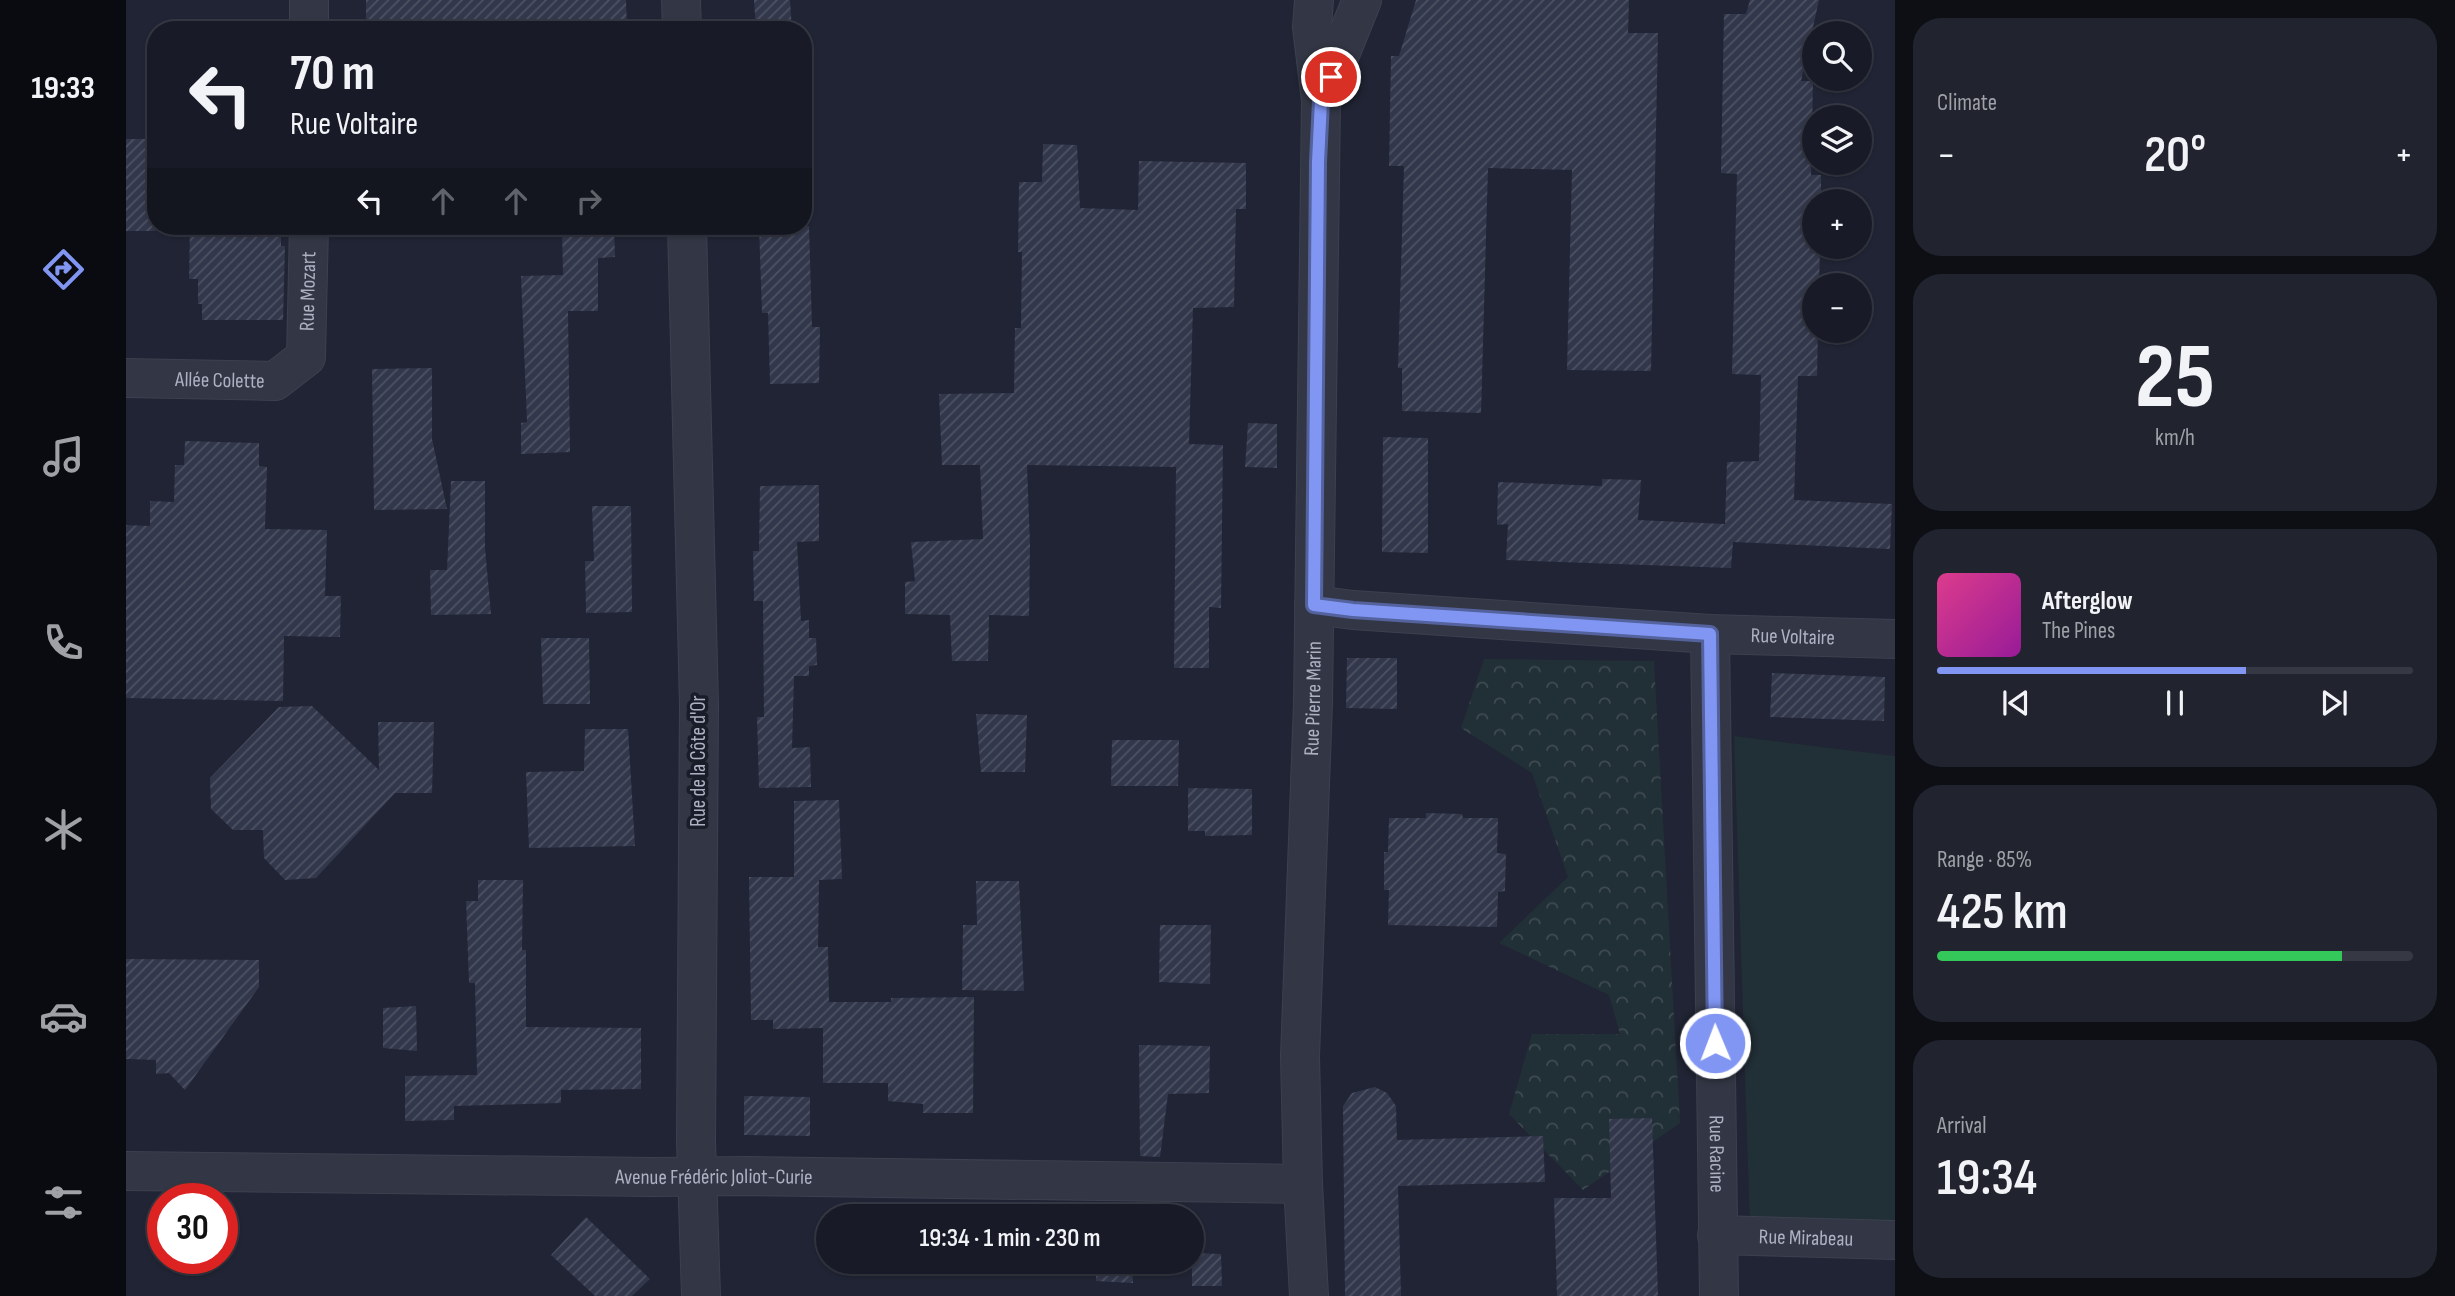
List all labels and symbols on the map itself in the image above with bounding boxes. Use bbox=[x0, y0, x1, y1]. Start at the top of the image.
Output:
pin bbox=[1301, 47, 1361, 107]
street label: Rue Mozart bbox=[294, 251, 321, 331]
street label: Allée Colette bbox=[174, 366, 265, 393]
street label: Rue Voltaire bbox=[1750, 623, 1835, 650]
street label: Rue Pierre Marin bbox=[1299, 641, 1326, 756]
street label: Rue de la Côte d'Or bbox=[686, 695, 711, 827]
position arrow bbox=[1678, 1006, 1752, 1080]
street label: Rue Racine bbox=[1704, 1115, 1730, 1193]
street label: Avenue Frédéric Joliot-Curie bbox=[614, 1163, 813, 1190]
speed limit sign: 30 bbox=[147, 1183, 238, 1274]
street label: Rue Mirabeau bbox=[1758, 1224, 1854, 1251]

